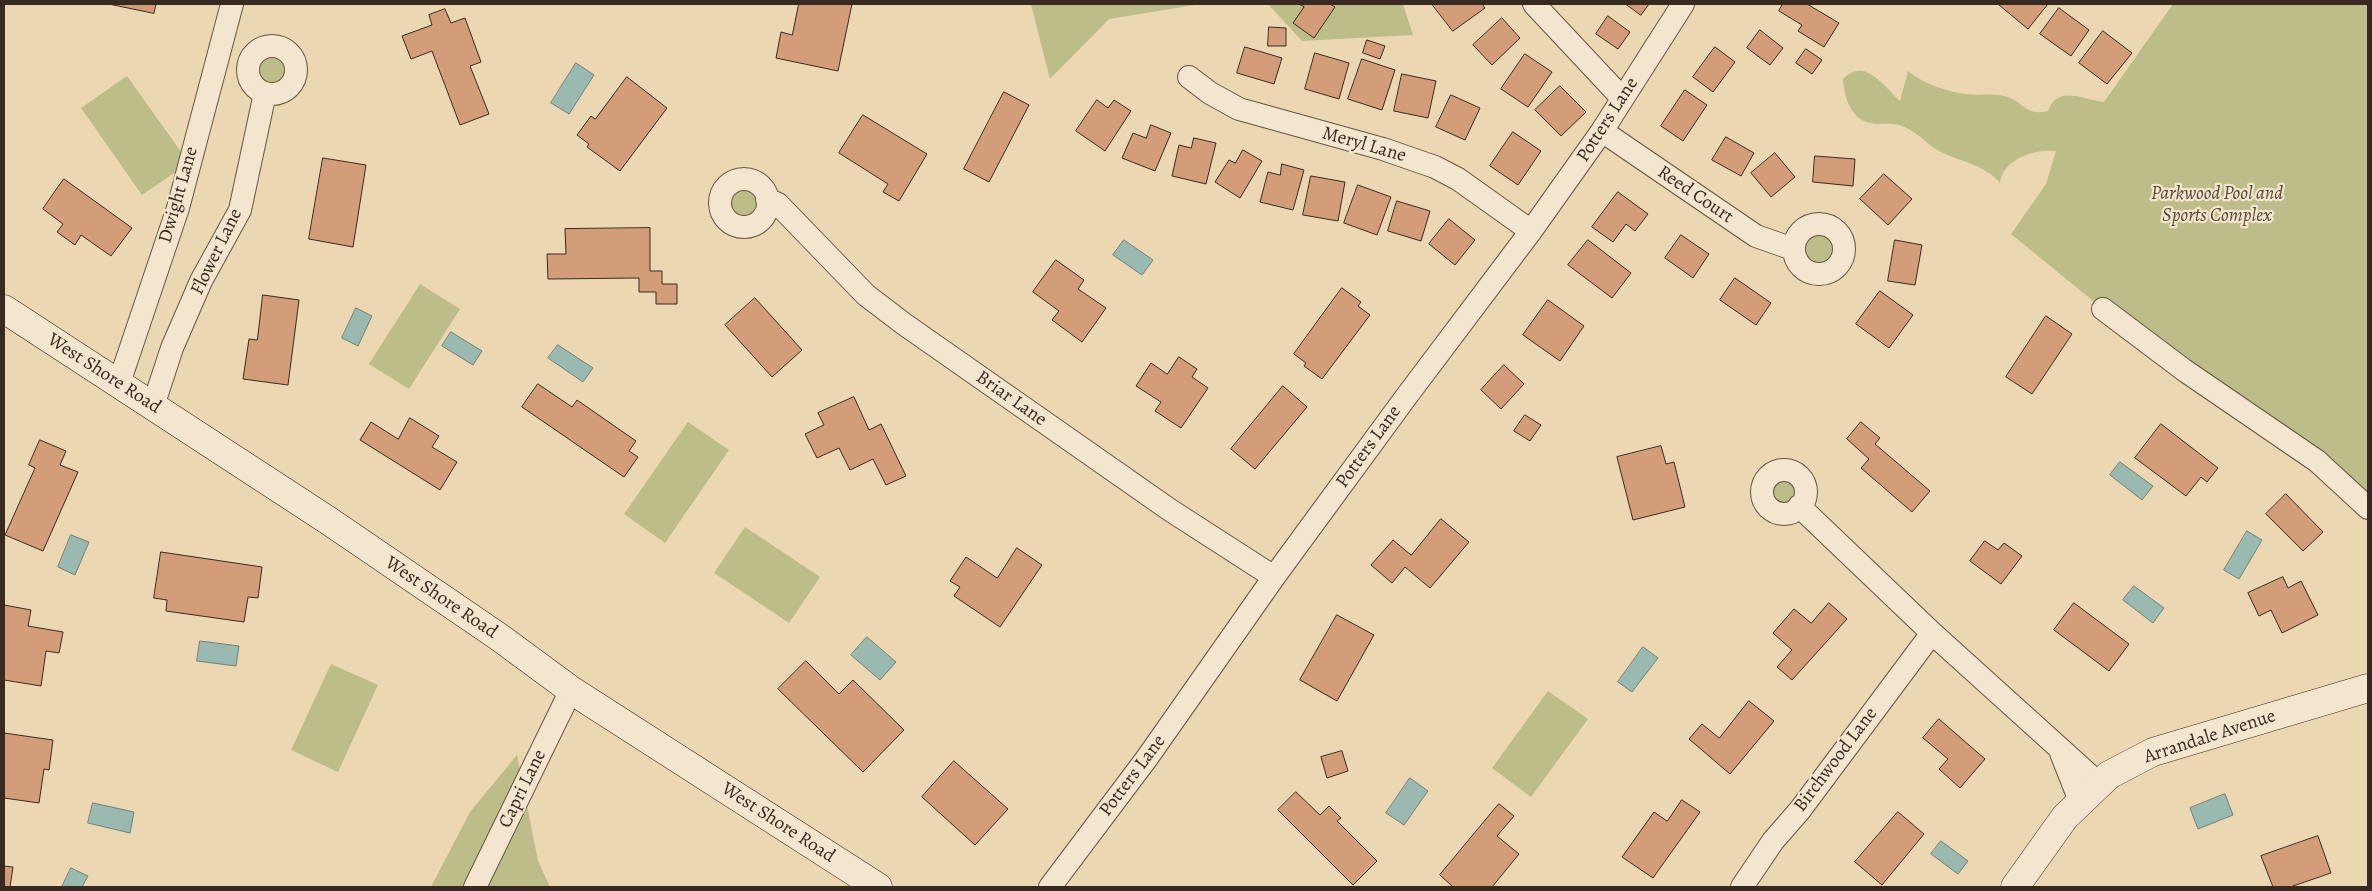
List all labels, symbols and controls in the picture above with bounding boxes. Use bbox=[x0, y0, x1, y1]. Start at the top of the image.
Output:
street label: Potters Lane bbox=[1572, 73, 1644, 167]
street label: Meryl Lane bbox=[1319, 122, 1409, 168]
street label: Dwight Lane bbox=[154, 144, 204, 246]
street label: Reed Court bbox=[1653, 161, 1737, 229]
park label: Parkwood Pool and Sports Complex bbox=[2151, 183, 2283, 227]
street label: Flower Lane bbox=[186, 205, 248, 299]
street label: West Shore Road bbox=[43, 329, 165, 419]
street label: Briar Lane bbox=[971, 366, 1051, 432]
street label: Potters Lane bbox=[1332, 401, 1406, 493]
street label: West Shore Road bbox=[380, 552, 502, 644]
street label: Birchwood Lane bbox=[1789, 703, 1883, 817]
street label: Arrandale Avenue bbox=[2141, 705, 2279, 769]
street label: Potters Lane bbox=[1095, 731, 1171, 821]
street label: Capri Lane bbox=[494, 746, 552, 832]
street label: West Shore Road bbox=[717, 778, 839, 868]

